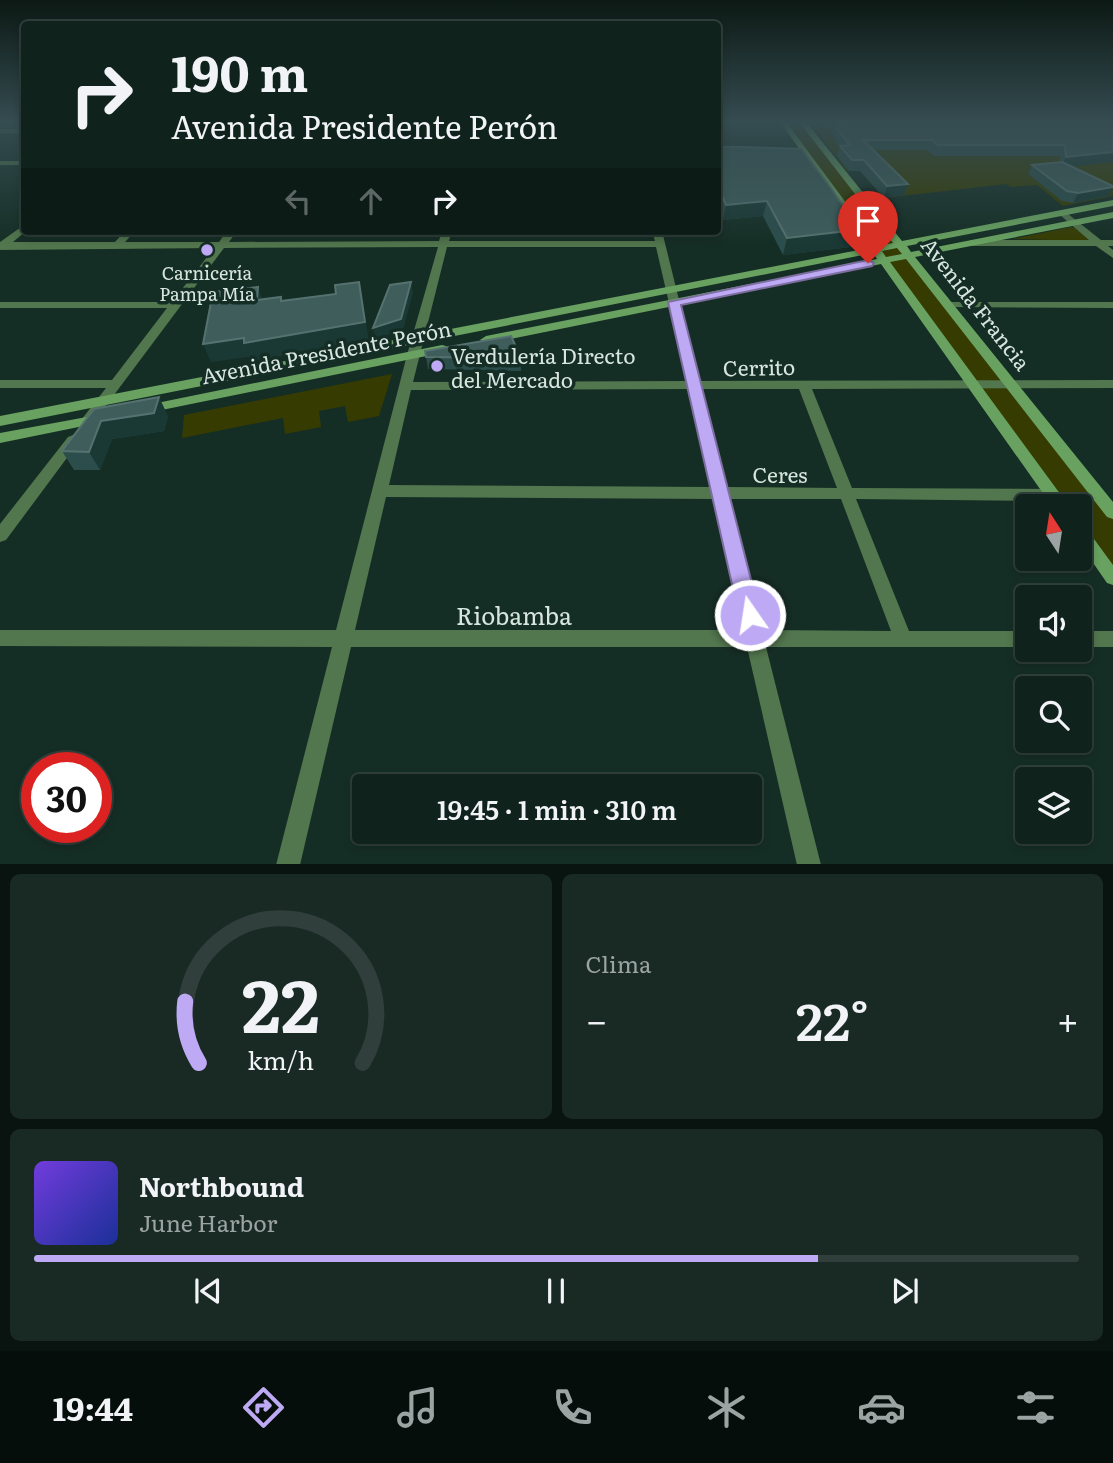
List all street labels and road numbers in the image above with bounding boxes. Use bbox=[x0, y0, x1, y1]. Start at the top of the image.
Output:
street label: Avenida Francia bbox=[915, 230, 1039, 377]
street label: Avenida Presidente Perón bbox=[198, 312, 454, 390]
street label: Cerrito bbox=[723, 350, 795, 382]
street label: Ceres bbox=[752, 458, 808, 489]
street label: Riobamba bbox=[456, 597, 572, 632]

